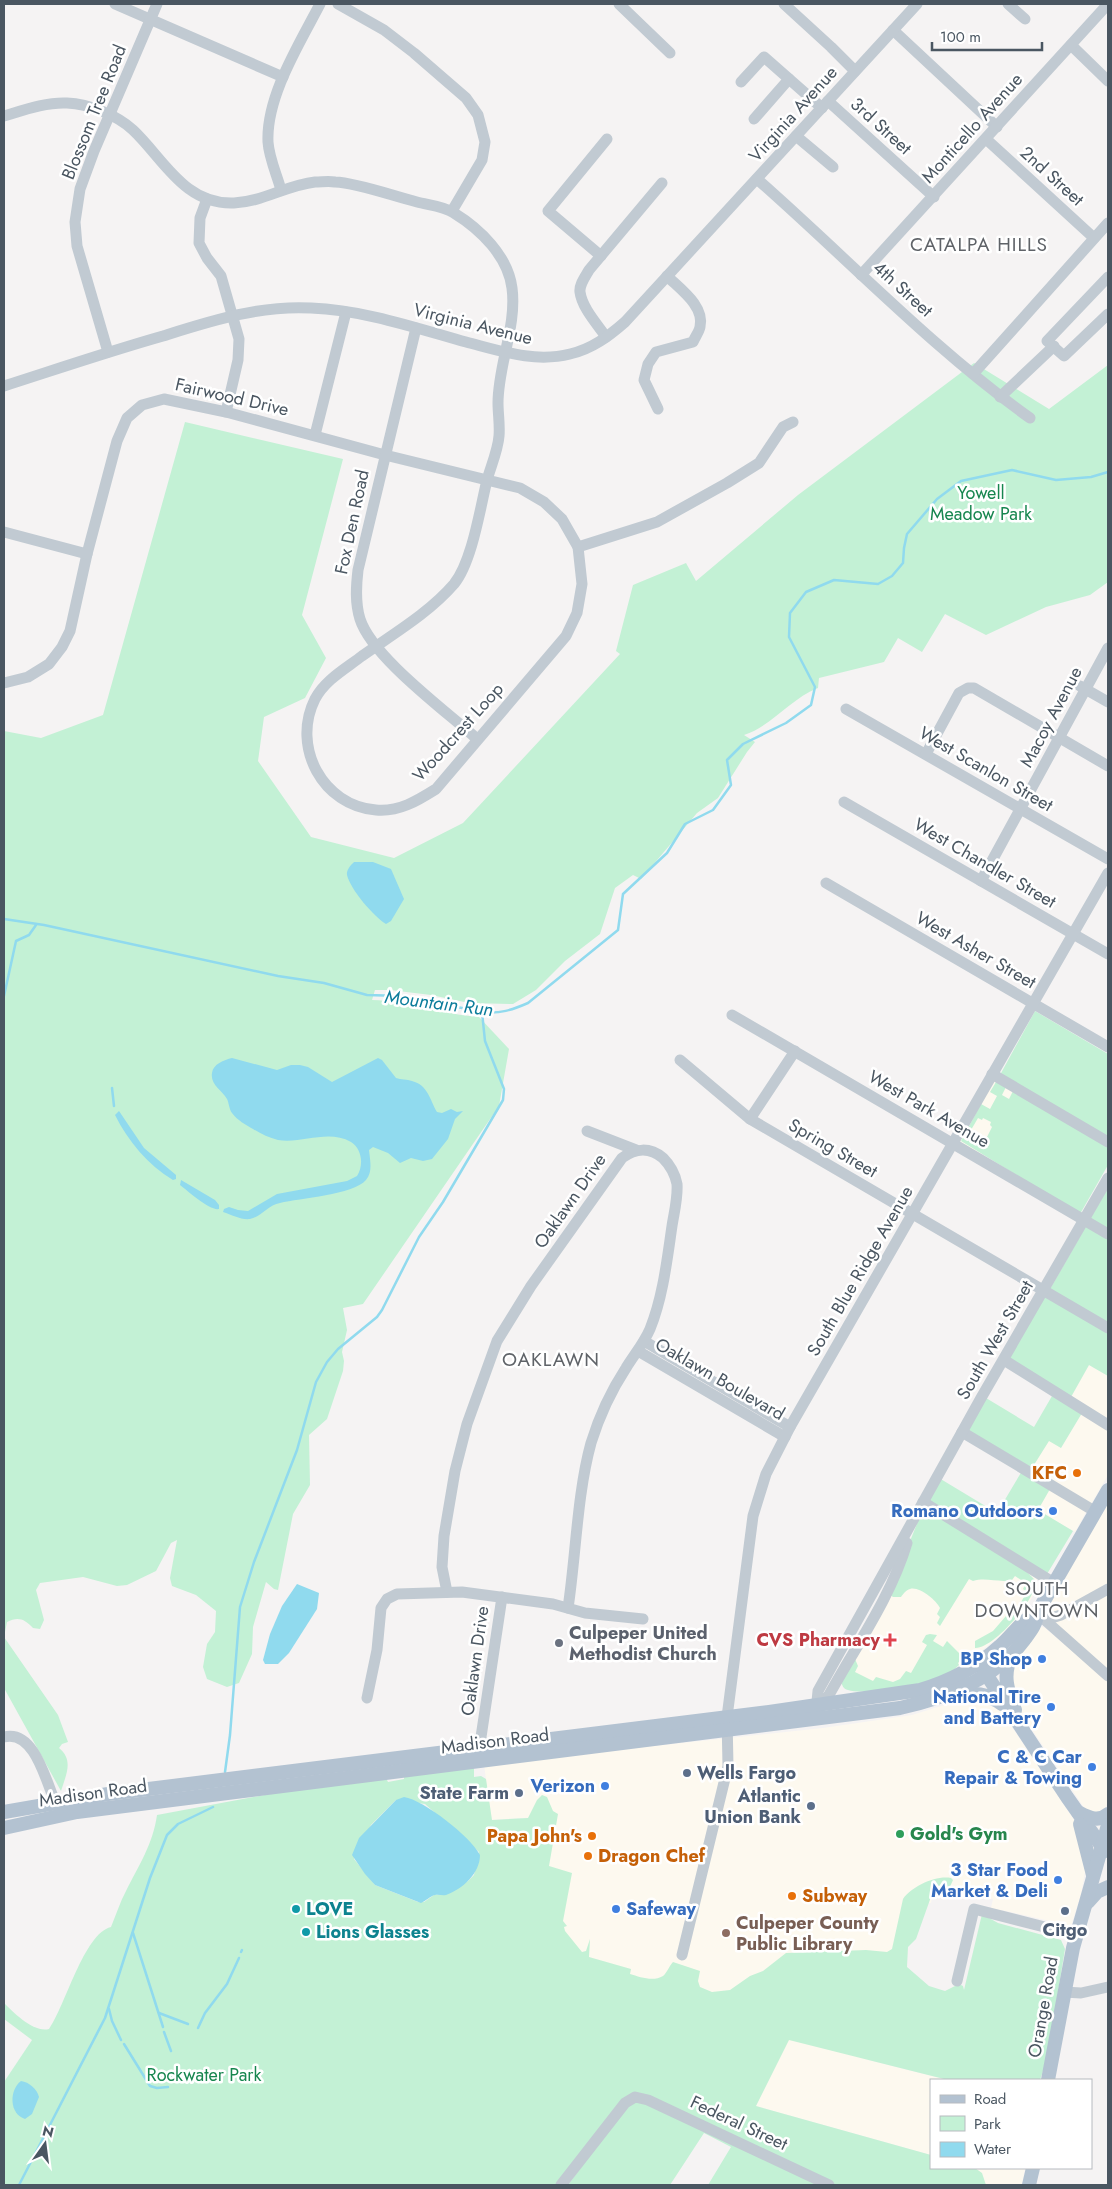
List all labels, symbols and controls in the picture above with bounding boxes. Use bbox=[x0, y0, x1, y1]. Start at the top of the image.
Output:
scale bar bbox=[932, 20, 1042, 52]
text: 100 m bbox=[940, 26, 981, 48]
street label: Blossom Tree Road bbox=[55, 41, 133, 183]
street label: Virginia Avenue bbox=[743, 60, 843, 168]
street label: Monticello Avenue bbox=[915, 67, 1029, 189]
street label: 3rd Street bbox=[845, 91, 918, 161]
street label: 2nd Street bbox=[1014, 140, 1090, 212]
district label: CATALPA HILLS bbox=[910, 231, 1048, 258]
street label: 4th Street bbox=[867, 255, 939, 323]
street label: Virginia Avenue bbox=[411, 297, 535, 351]
street label: Fairwood Drive bbox=[173, 371, 291, 423]
street label: Fox Den Road bbox=[328, 467, 376, 577]
park label: Yowell Meadow Park bbox=[930, 480, 1032, 527]
street label: Macoy Avenue bbox=[1014, 662, 1088, 772]
street label: Woodcrest Loop bbox=[406, 677, 510, 787]
street label: West Scanlon Street bbox=[914, 720, 1058, 818]
street label: West Chandler Street bbox=[909, 812, 1062, 915]
street label: West Asher Street bbox=[911, 905, 1042, 995]
water label: Mountain Run bbox=[383, 983, 495, 1023]
street label: West Park Avenue bbox=[864, 1064, 994, 1154]
street label: Spring Street bbox=[784, 1112, 883, 1184]
street label: Oaklawn Drive bbox=[528, 1148, 612, 1254]
street label: South Blue Ridge Avenue bbox=[801, 1181, 919, 1361]
street label: South West Street bbox=[950, 1275, 1040, 1404]
street label: Oaklawn Boulevard bbox=[650, 1331, 790, 1427]
district label: OAKLAWN bbox=[502, 1346, 600, 1373]
place label: KFC bbox=[1032, 1460, 1067, 1486]
marker: KFC bbox=[1071, 1467, 1083, 1479]
place label: Romano Outdoors bbox=[891, 1498, 1043, 1524]
marker: Romano Outdoors bbox=[1047, 1505, 1059, 1517]
district label: SOUTH DOWNTOWN bbox=[975, 1575, 1099, 1624]
street label: Oaklawn Drive bbox=[454, 1604, 496, 1718]
place label: Culpeper United Methodist Church bbox=[569, 1620, 717, 1667]
place label: CVS Pharmacy bbox=[756, 1627, 881, 1653]
marker: CVS Pharmacy bbox=[884, 1634, 896, 1646]
marker: Culpeper United Methodist Church bbox=[553, 1637, 565, 1649]
place label: BP Shop bbox=[960, 1646, 1032, 1672]
marker: BP Shop bbox=[1036, 1653, 1048, 1665]
place label: National Tire and Battery bbox=[933, 1684, 1042, 1731]
marker: National Tire and Battery bbox=[1045, 1701, 1057, 1713]
street label: Madison Road bbox=[439, 1721, 551, 1761]
place label: C & C Car Repair & Towing bbox=[944, 1744, 1083, 1791]
place label: Wells Fargo bbox=[697, 1760, 797, 1786]
marker: C & C Car Repair & Towing bbox=[1086, 1761, 1098, 1773]
marker: Wells Fargo bbox=[681, 1767, 693, 1779]
street label: Madison Road bbox=[37, 1773, 149, 1813]
place label: Verizon bbox=[529, 1773, 595, 1799]
place label: State Farm bbox=[420, 1780, 509, 1806]
marker: Verizon bbox=[599, 1780, 611, 1792]
place label: Atlantic Union Bank bbox=[704, 1783, 802, 1830]
marker: State Farm bbox=[513, 1787, 525, 1799]
marker: Atlantic Union Bank bbox=[805, 1800, 817, 1812]
place label: Gold's Gym bbox=[910, 1821, 1008, 1847]
place label: Papa John's bbox=[487, 1823, 582, 1849]
marker: Gold's Gym bbox=[894, 1828, 906, 1840]
marker: Papa John's bbox=[586, 1830, 598, 1842]
place label: Dragon Chef bbox=[598, 1843, 706, 1869]
marker: Dragon Chef bbox=[582, 1850, 594, 1862]
place label: 3 Star Food Market & Deli bbox=[931, 1857, 1048, 1904]
marker: 3 Star Food Market & Deli bbox=[1052, 1874, 1064, 1886]
place label: Subway bbox=[802, 1883, 868, 1909]
marker: Subway bbox=[786, 1890, 798, 1902]
place label: LOVE bbox=[306, 1896, 353, 1922]
place label: Safeway bbox=[626, 1896, 696, 1922]
marker: LOVE bbox=[290, 1903, 302, 1915]
marker: Safeway bbox=[610, 1903, 622, 1915]
marker: Citgo bbox=[1059, 1905, 1071, 1917]
place label: Culpeper County Public Library bbox=[736, 1910, 879, 1957]
place label: Citgo bbox=[1043, 1917, 1088, 1943]
place label: Lions Glasses bbox=[316, 1919, 429, 1945]
marker: Lions Glasses bbox=[300, 1926, 312, 1938]
marker: Culpeper County Public Library bbox=[720, 1927, 732, 1939]
street label: Orange Road bbox=[1021, 1954, 1065, 2060]
park label: Rockwater Park bbox=[147, 2062, 261, 2088]
legend bbox=[930, 2079, 1092, 2169]
text: Road bbox=[974, 2088, 1006, 2110]
street label: Federal Street bbox=[686, 2089, 792, 2157]
text: Park bbox=[974, 2113, 1001, 2135]
north arrow bbox=[20, 2119, 70, 2169]
text: N bbox=[40, 2120, 56, 2142]
text: Water bbox=[974, 2138, 1012, 2160]

